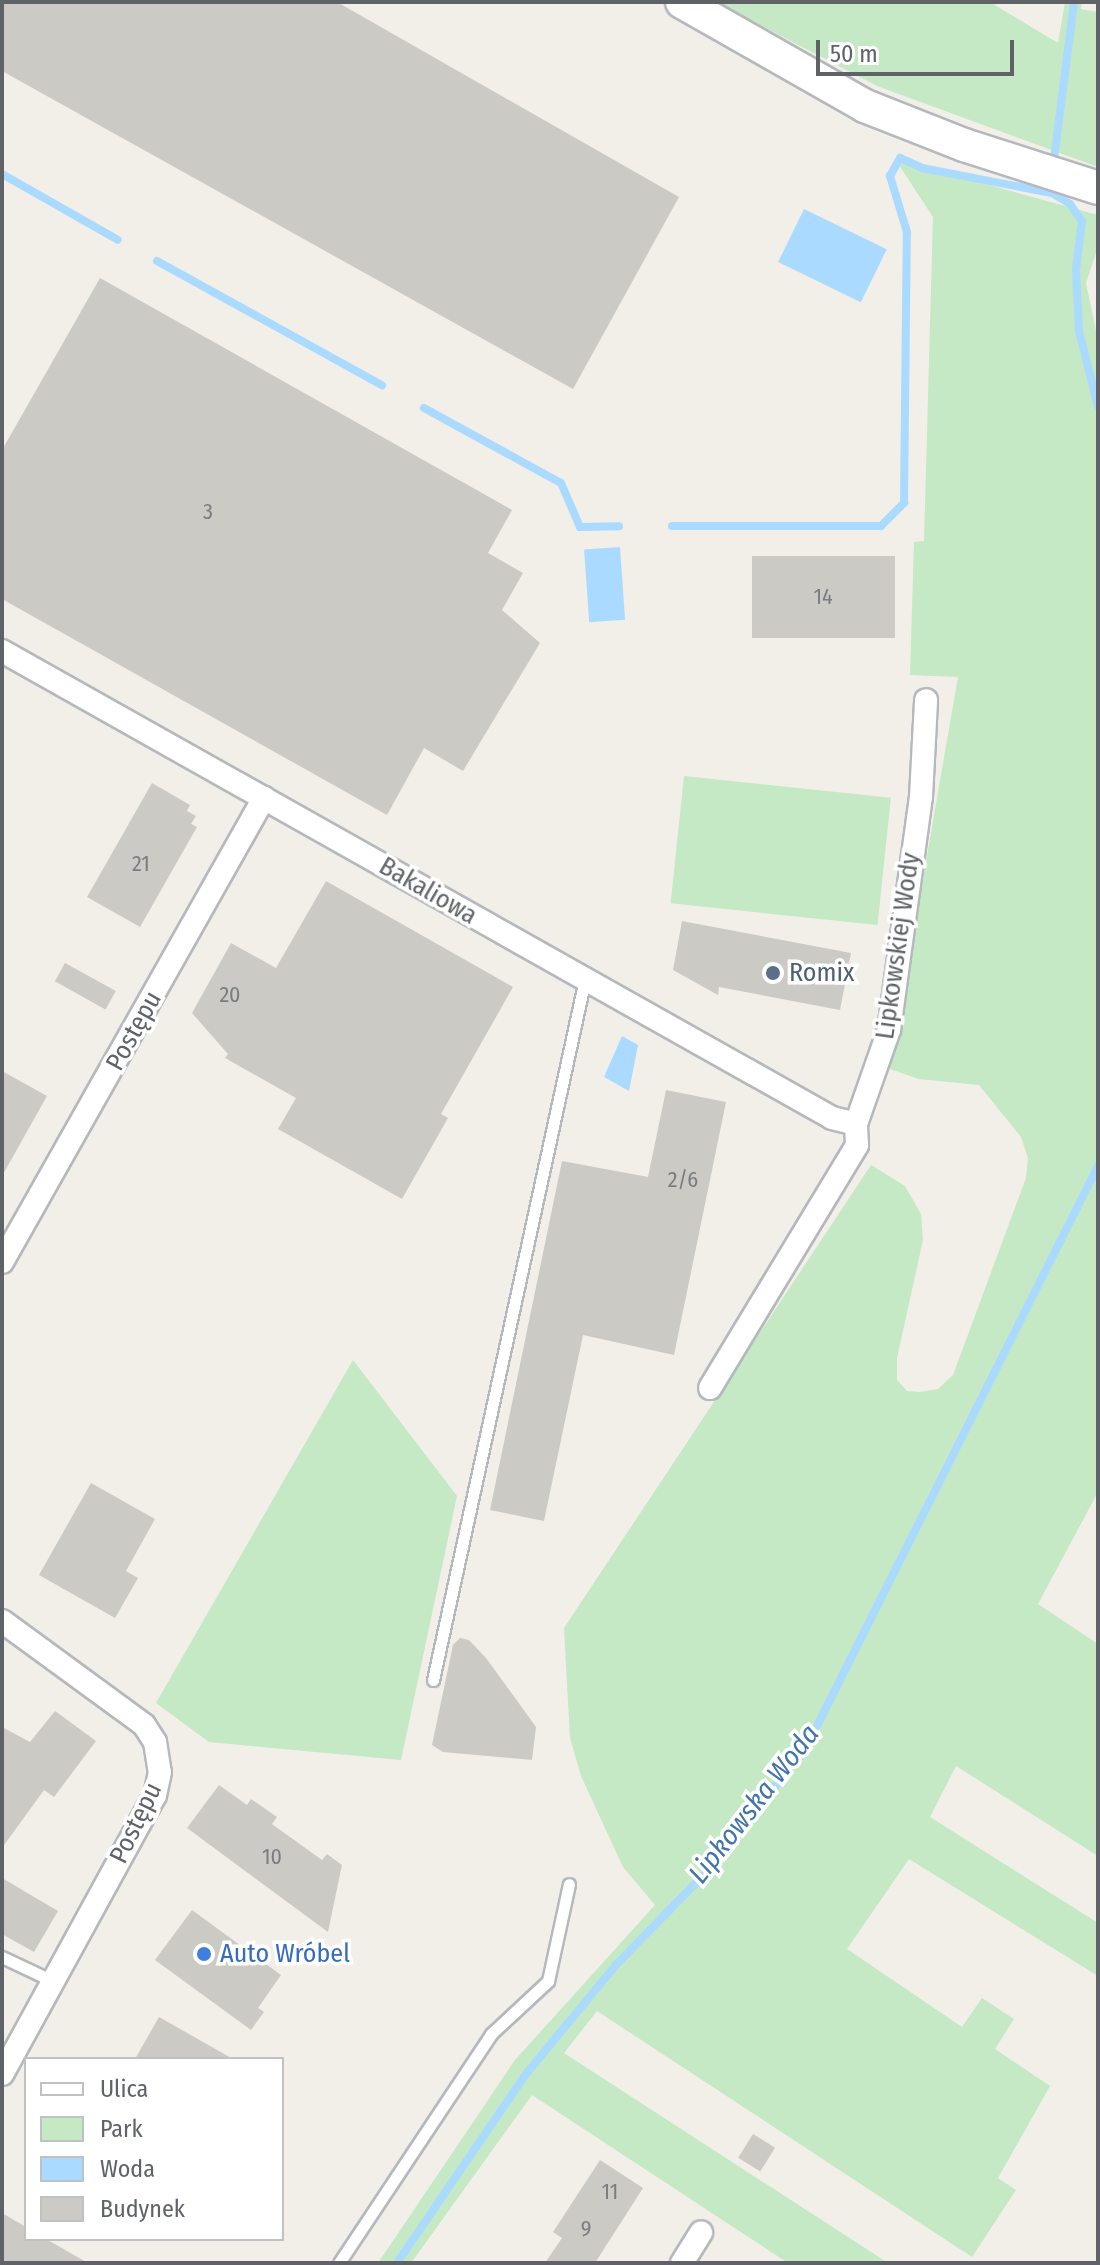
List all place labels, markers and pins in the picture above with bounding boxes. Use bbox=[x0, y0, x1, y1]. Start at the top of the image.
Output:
place label: Romix bbox=[789, 957, 854, 989]
marker: Romix bbox=[764, 964, 782, 982]
place label: Auto Wróbel bbox=[220, 1938, 350, 1970]
marker: Auto Wróbel bbox=[195, 1945, 213, 1963]

